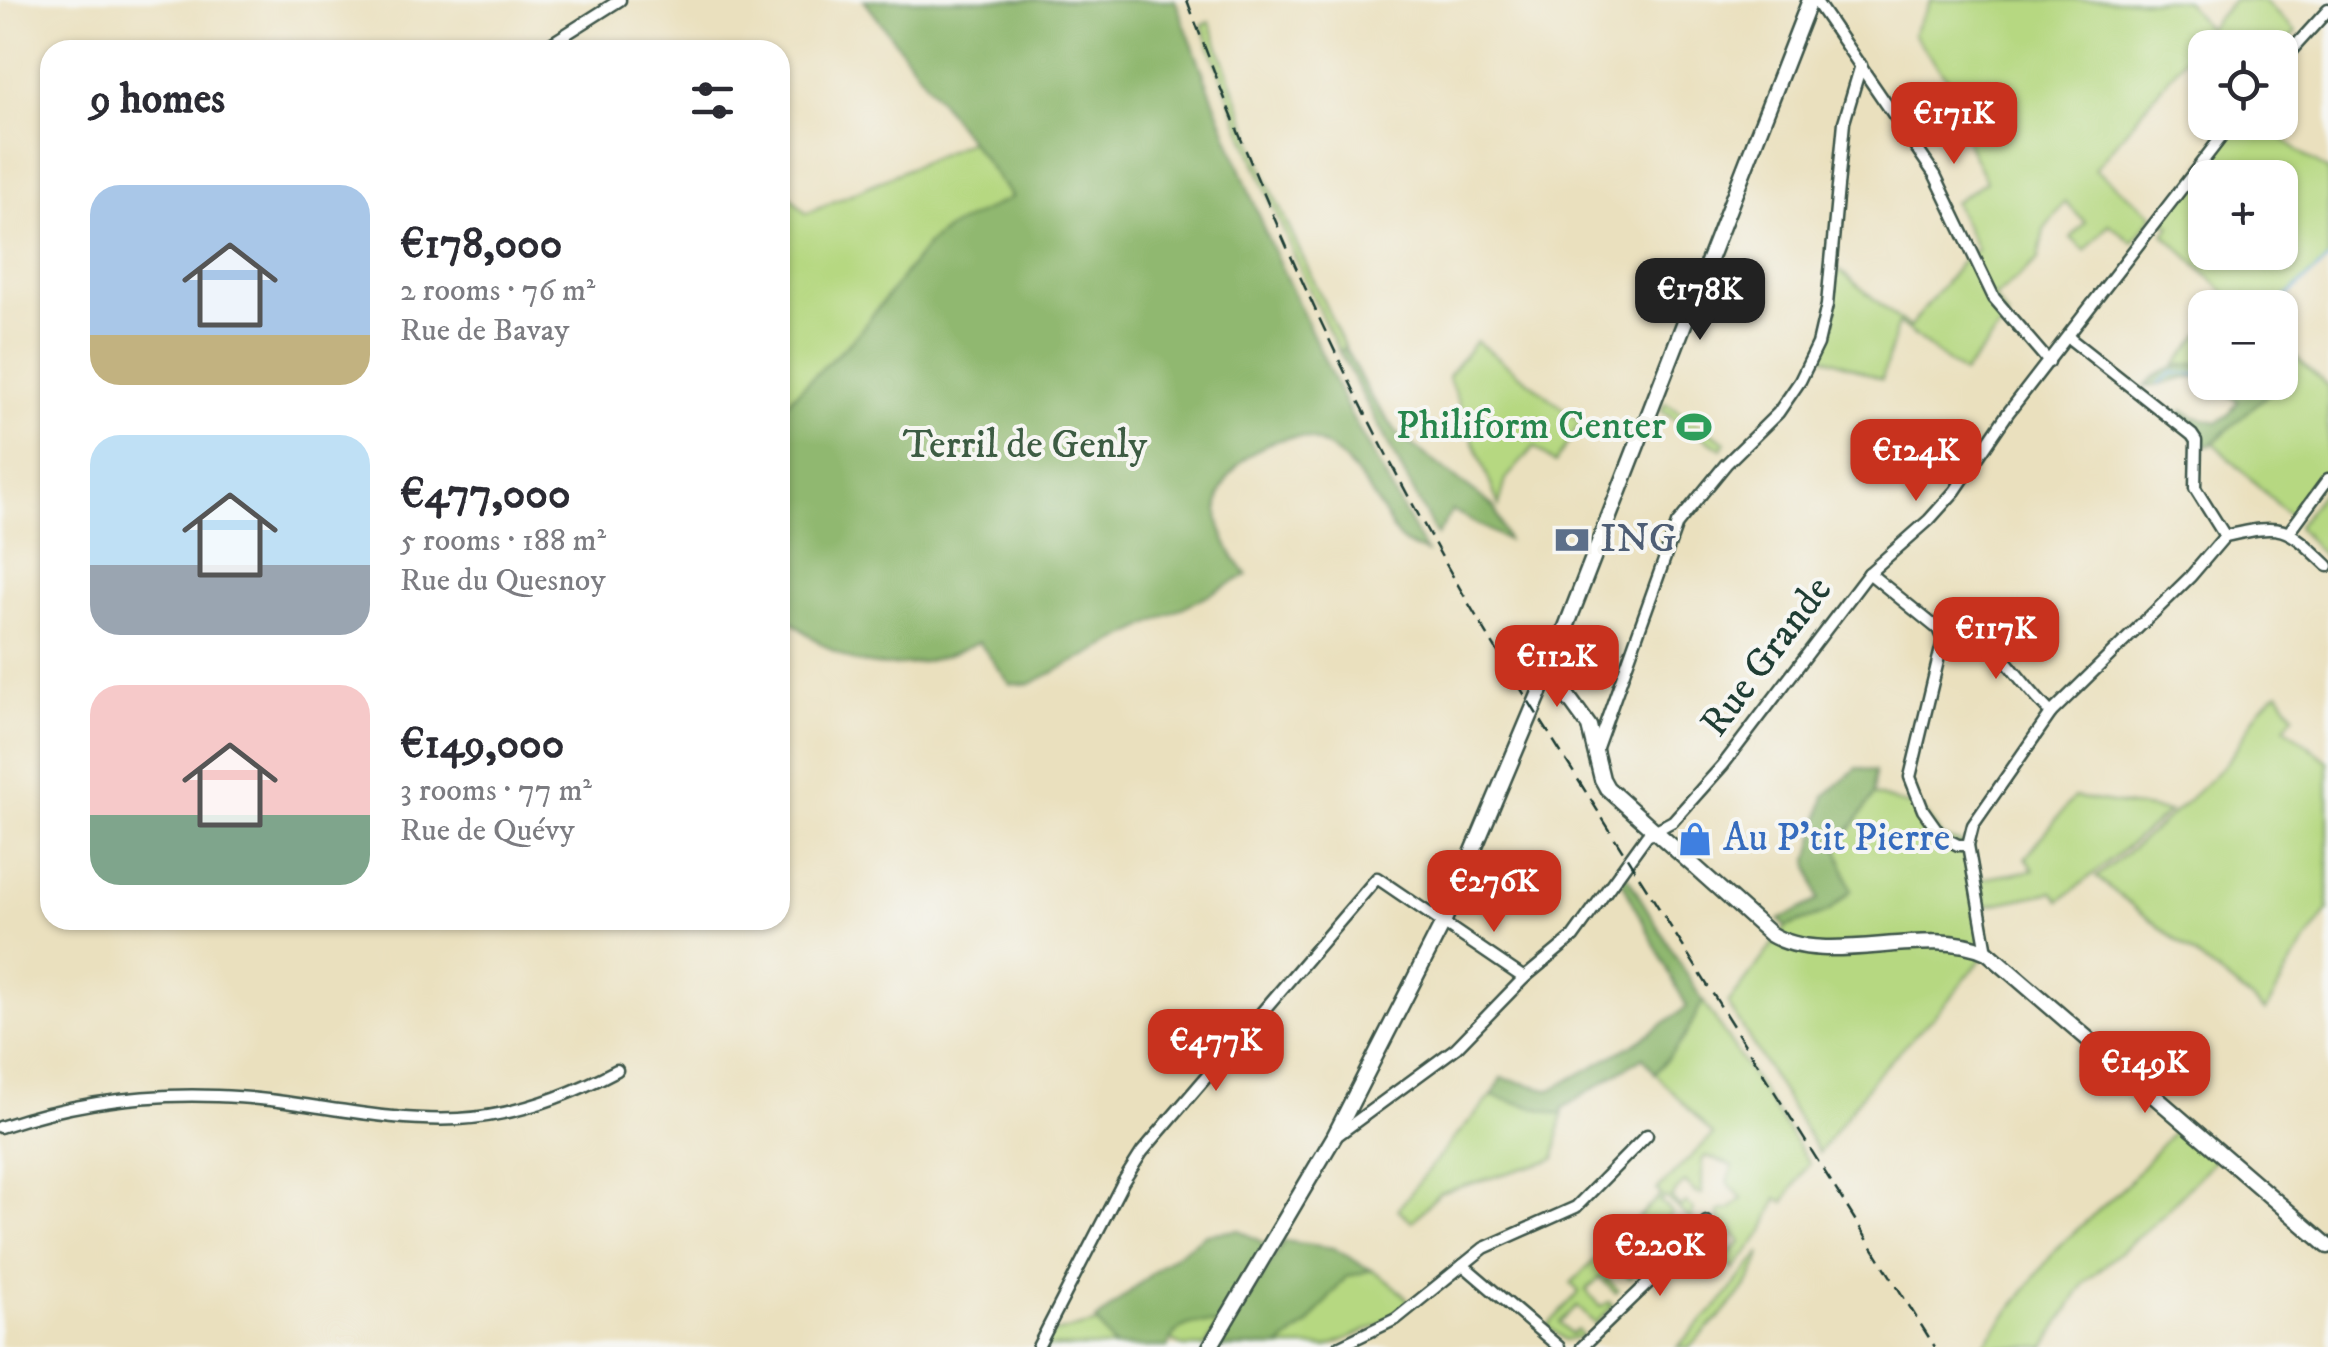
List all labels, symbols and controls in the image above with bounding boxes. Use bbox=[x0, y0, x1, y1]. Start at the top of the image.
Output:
map controls bbox=[2188, 30, 2298, 400]
button: locate bbox=[2188, 30, 2298, 140]
icon: filters bbox=[685, 73, 740, 128]
text: 9 homes bbox=[90, 74, 225, 126]
pin: €171K bbox=[1884, 82, 2024, 167]
text: €171K bbox=[1913, 94, 1995, 134]
button: + bbox=[2188, 160, 2298, 270]
text: €178,000 bbox=[400, 219, 562, 271]
icon: home bbox=[170, 225, 290, 345]
pin: €178K bbox=[1630, 258, 1770, 343]
text: €178K bbox=[1657, 270, 1743, 310]
text: 2 rooms · 76 m² bbox=[400, 271, 595, 311]
button: − bbox=[2188, 290, 2298, 400]
text: Rue de Bavay bbox=[400, 311, 569, 351]
place label: Philiform Center bbox=[1396, 402, 1666, 452]
sports icon: Philiform Center bbox=[1675, 408, 1713, 446]
pin: €124K bbox=[1846, 419, 1986, 504]
park label: Terril de Genly bbox=[903, 421, 1148, 471]
text: €124K bbox=[1872, 431, 1960, 471]
text: €477,000 bbox=[400, 469, 571, 521]
icon: home bbox=[170, 475, 290, 595]
place label: ING bbox=[1600, 515, 1677, 565]
text: 5 rooms · 188 m² bbox=[400, 521, 606, 561]
bank icon: ING bbox=[1553, 521, 1591, 559]
text: Rue du Quesnoy bbox=[400, 561, 606, 601]
street label: Rue Grande bbox=[1690, 567, 1844, 747]
pin: €117K bbox=[1926, 597, 2066, 682]
text: €117K bbox=[1955, 609, 2037, 649]
pin: €112K bbox=[1487, 625, 1627, 710]
text: €112K bbox=[1517, 637, 1597, 677]
text: €149,000 bbox=[400, 719, 564, 771]
icon: home bbox=[170, 725, 290, 845]
text: 3 rooms · 77 m² bbox=[400, 771, 592, 811]
text: Rue de Quévy bbox=[400, 811, 575, 851]
place label: Au P'tit Pierre bbox=[1723, 814, 1950, 864]
shop icon: Au P'tit Pierre bbox=[1676, 820, 1714, 858]
pin: €276K bbox=[1424, 850, 1564, 935]
text: €276K bbox=[1449, 862, 1539, 902]
pin: €477K bbox=[1146, 1009, 1286, 1094]
text: €477K bbox=[1170, 1021, 1262, 1061]
pin: €149K bbox=[2075, 1031, 2215, 1116]
text: €149K bbox=[2101, 1043, 2189, 1083]
pin: €220K bbox=[1590, 1214, 1730, 1299]
text: €220K bbox=[1615, 1226, 1705, 1266]

